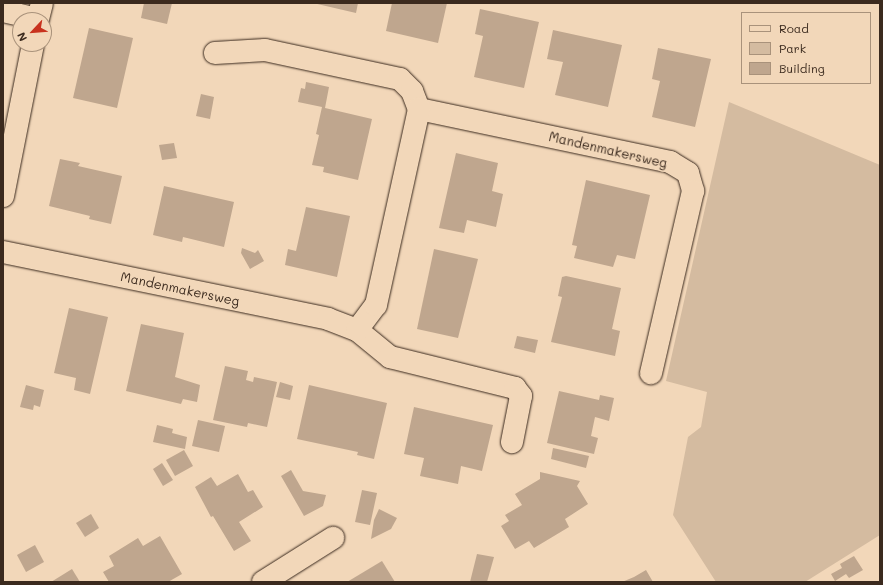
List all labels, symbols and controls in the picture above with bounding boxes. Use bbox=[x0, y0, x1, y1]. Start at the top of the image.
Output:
north arrow bbox=[12, 12, 52, 52]
legend bbox=[741, 12, 871, 84]
text: Road bbox=[779, 20, 809, 36]
text: N bbox=[13, 30, 30, 44]
text: Park bbox=[779, 40, 806, 56]
text: Building bbox=[779, 60, 825, 76]
street label: Mandenmakersweg bbox=[547, 129, 669, 171]
street label: Mandenmakersweg bbox=[119, 269, 241, 309]

